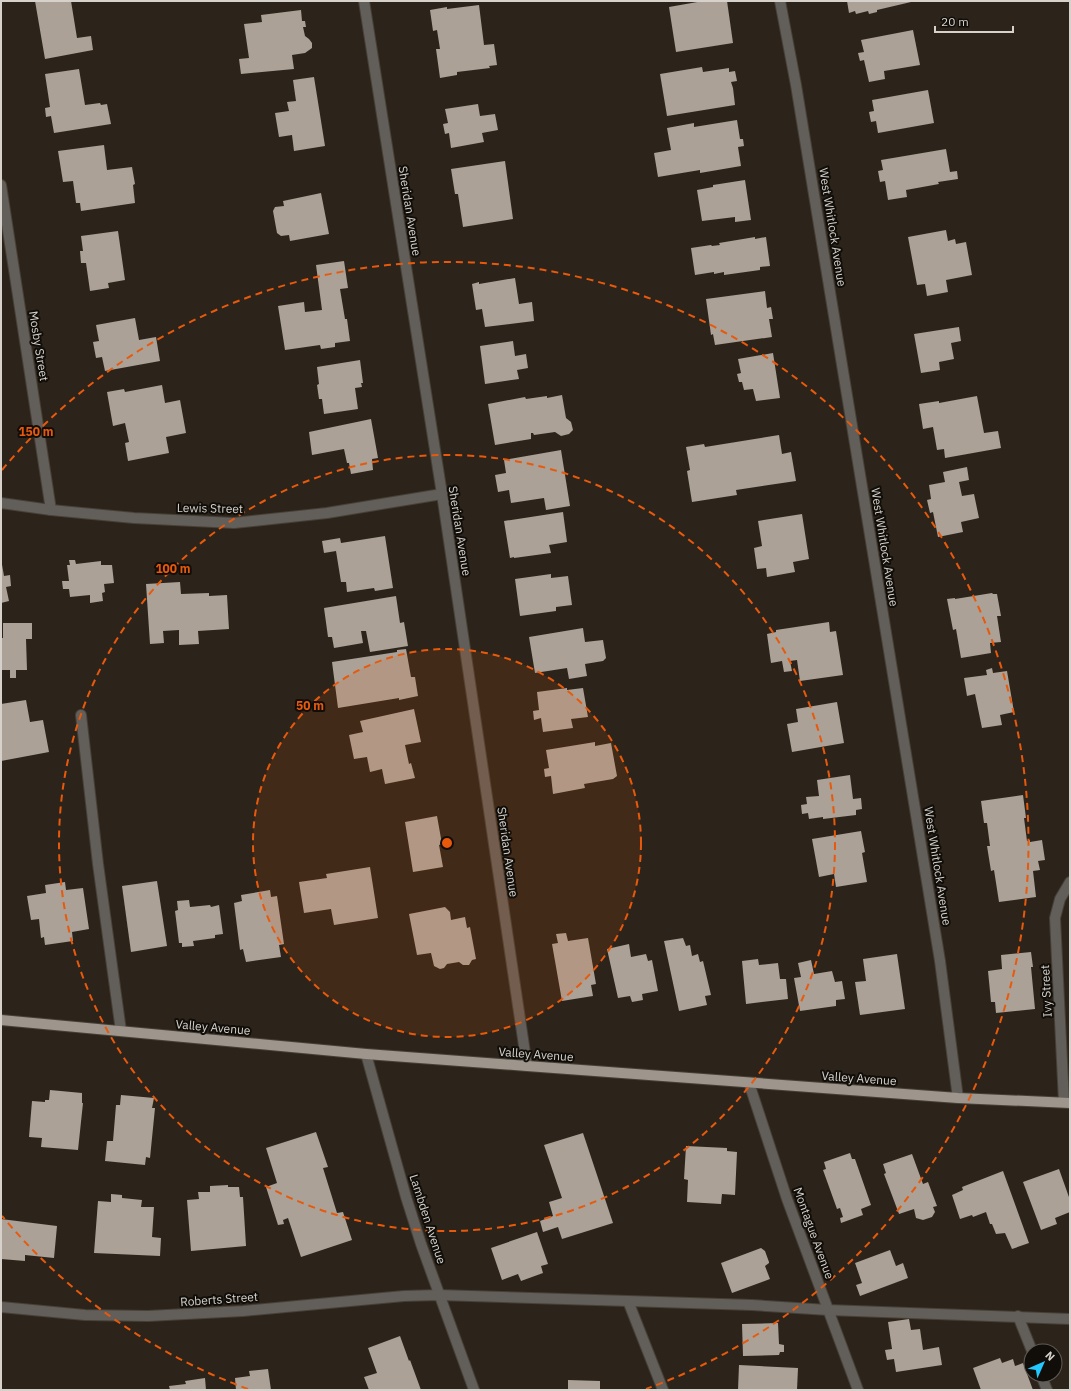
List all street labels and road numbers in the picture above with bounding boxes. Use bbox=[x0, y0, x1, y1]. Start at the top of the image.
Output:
street label: Sheridan Avenue bbox=[395, 165, 425, 257]
street label: West Whitlock Avenue bbox=[816, 167, 850, 288]
street label: Mosby Street bbox=[26, 310, 52, 382]
street label: Sheridan Avenue bbox=[445, 485, 475, 577]
street label: West Whitlock Avenue bbox=[868, 487, 902, 608]
street label: Lewis Street bbox=[177, 500, 243, 516]
street label: Sheridan Avenue bbox=[494, 806, 522, 898]
street label: West Whitlock Avenue bbox=[921, 806, 955, 927]
street label: Ivy Street bbox=[1037, 964, 1055, 1018]
street label: Valley Avenue bbox=[175, 1016, 252, 1038]
street label: Valley Avenue bbox=[498, 1044, 574, 1064]
street label: Valley Avenue bbox=[821, 1068, 897, 1088]
street label: Lambden Avenue bbox=[406, 1172, 450, 1266]
street label: Montague Avenue bbox=[790, 1185, 838, 1281]
street label: Roberts Street bbox=[180, 1289, 258, 1309]

